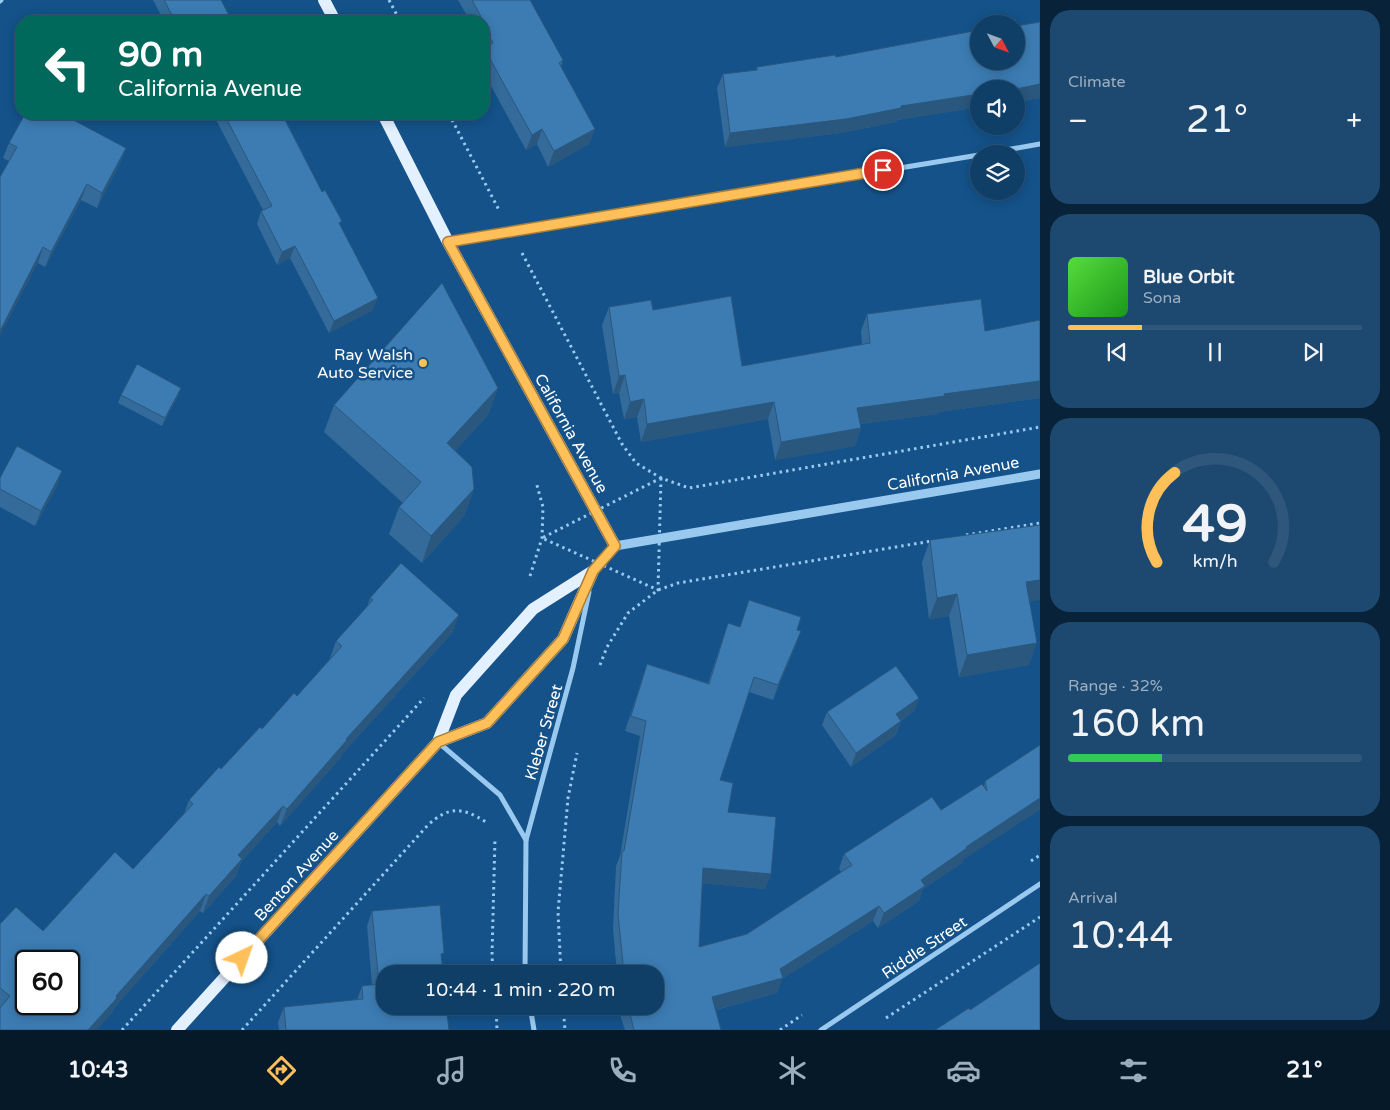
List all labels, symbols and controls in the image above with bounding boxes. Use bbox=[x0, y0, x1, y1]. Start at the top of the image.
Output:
north arrow bbox=[970, 15, 1025, 70]
map controls bbox=[970, 15, 1025, 200]
text: 90 m bbox=[118, 34, 203, 76]
icon: left bbox=[35, 35, 100, 100]
text: Climate bbox=[1068, 72, 1126, 92]
text: California Avenue bbox=[118, 76, 302, 102]
button: sound bbox=[970, 80, 1025, 135]
text: 21° bbox=[1186, 97, 1248, 143]
text: − bbox=[1068, 104, 1088, 138]
text: + bbox=[1346, 104, 1362, 138]
button: layers bbox=[970, 145, 1025, 200]
pin bbox=[862, 149, 904, 191]
icon: arrive bbox=[869, 156, 897, 184]
text: Blue Orbit bbox=[1143, 266, 1235, 288]
text: Sona bbox=[1143, 288, 1181, 308]
icon: previous bbox=[1103, 338, 1131, 366]
icon: pause bbox=[1201, 338, 1229, 366]
icon: next bbox=[1299, 338, 1327, 366]
place label: Ray Walsh Auto Service bbox=[317, 345, 413, 383]
marker: Ray Walsh Auto Service bbox=[417, 357, 429, 369]
street label: California Avenue bbox=[530, 370, 612, 497]
street label: California Avenue bbox=[886, 453, 1021, 495]
text: 49 bbox=[1182, 493, 1248, 556]
text: km/h bbox=[1193, 551, 1237, 572]
text: Range · 32% bbox=[1068, 676, 1163, 696]
street label: Kleber Street bbox=[521, 682, 567, 783]
text: 160 km bbox=[1068, 701, 1205, 747]
street label: Benton Avenue bbox=[250, 826, 343, 926]
text: Arrival bbox=[1068, 888, 1117, 908]
street label: Riddle Street bbox=[878, 912, 971, 984]
text: 10:44 bbox=[1068, 913, 1173, 959]
position arrow bbox=[215, 931, 267, 983]
speed limit sign: 60 bbox=[15, 950, 80, 1015]
text: 10:44 · 1 min · 220 m bbox=[424, 979, 616, 1001]
icon: directions bbox=[264, 1053, 299, 1088]
icon: music bbox=[434, 1053, 469, 1088]
icon: phone bbox=[605, 1053, 640, 1088]
icon: climate bbox=[775, 1053, 810, 1088]
icon: car bbox=[946, 1053, 981, 1088]
icon: filters bbox=[1116, 1053, 1151, 1088]
text: 10:43 bbox=[68, 1057, 129, 1083]
text: 21° bbox=[1286, 1057, 1322, 1083]

